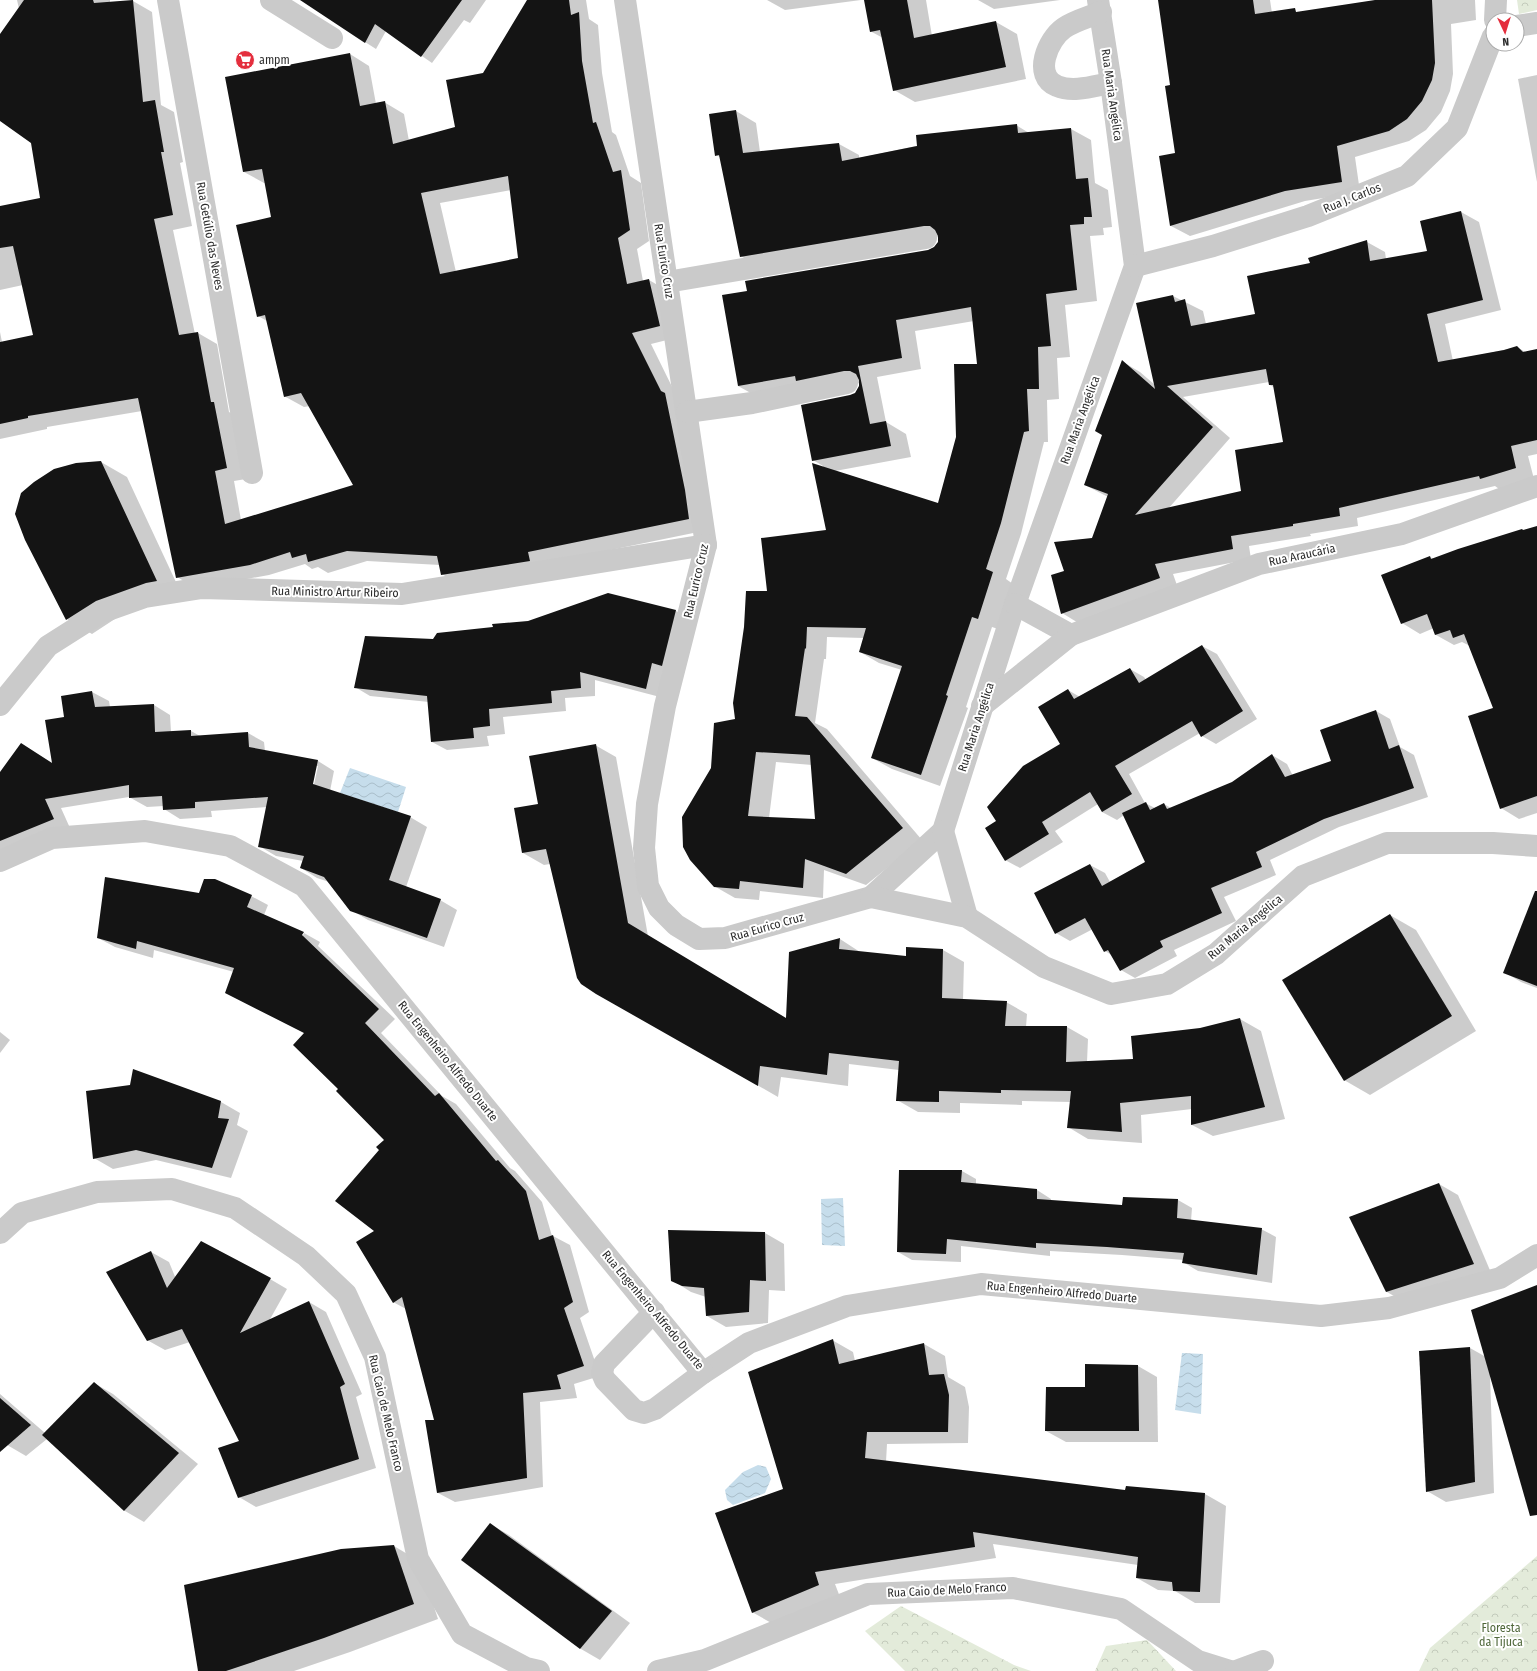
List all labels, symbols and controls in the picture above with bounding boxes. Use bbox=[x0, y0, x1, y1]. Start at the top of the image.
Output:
north arrow bbox=[1485, 12, 1525, 52]
text: N bbox=[1502, 35, 1509, 48]
street label: Rua Maria Angélica bbox=[1099, 48, 1125, 142]
supermarket icon: ampm bbox=[234, 49, 256, 71]
place label: ampm bbox=[259, 53, 290, 67]
street label: Rua J. Carlos bbox=[1321, 180, 1383, 216]
street label: Rua Getúlio das Neves bbox=[194, 181, 226, 291]
street label: Rua Eurico Cruz bbox=[651, 223, 677, 300]
street label: Rua Maria Angélica bbox=[1058, 374, 1103, 466]
street label: Rua Araucária bbox=[1267, 541, 1337, 569]
street label: Rua Eurico Cruz bbox=[681, 542, 711, 619]
street label: Rua Ministro Artur Ribeiro bbox=[271, 584, 399, 600]
street label: Rua Maria Angélica bbox=[955, 681, 997, 773]
street label: Rua Maria Angélica bbox=[1205, 892, 1285, 962]
street label: Rua Eurico Cruz bbox=[729, 910, 806, 944]
street label: Rua Engenheiro Alfredo Duarte bbox=[395, 998, 501, 1124]
street label: Rua Engenheiro Alfredo Duarte bbox=[599, 1248, 707, 1372]
street label: Rua Engenheiro Alfredo Duarte bbox=[986, 1278, 1138, 1306]
street label: Rua Caio de Melo Franco bbox=[366, 1353, 406, 1473]
street label: Rua Caio de Melo Franco bbox=[887, 1580, 1007, 1600]
park label: Floresta da Tijuca bbox=[1479, 1621, 1523, 1649]

